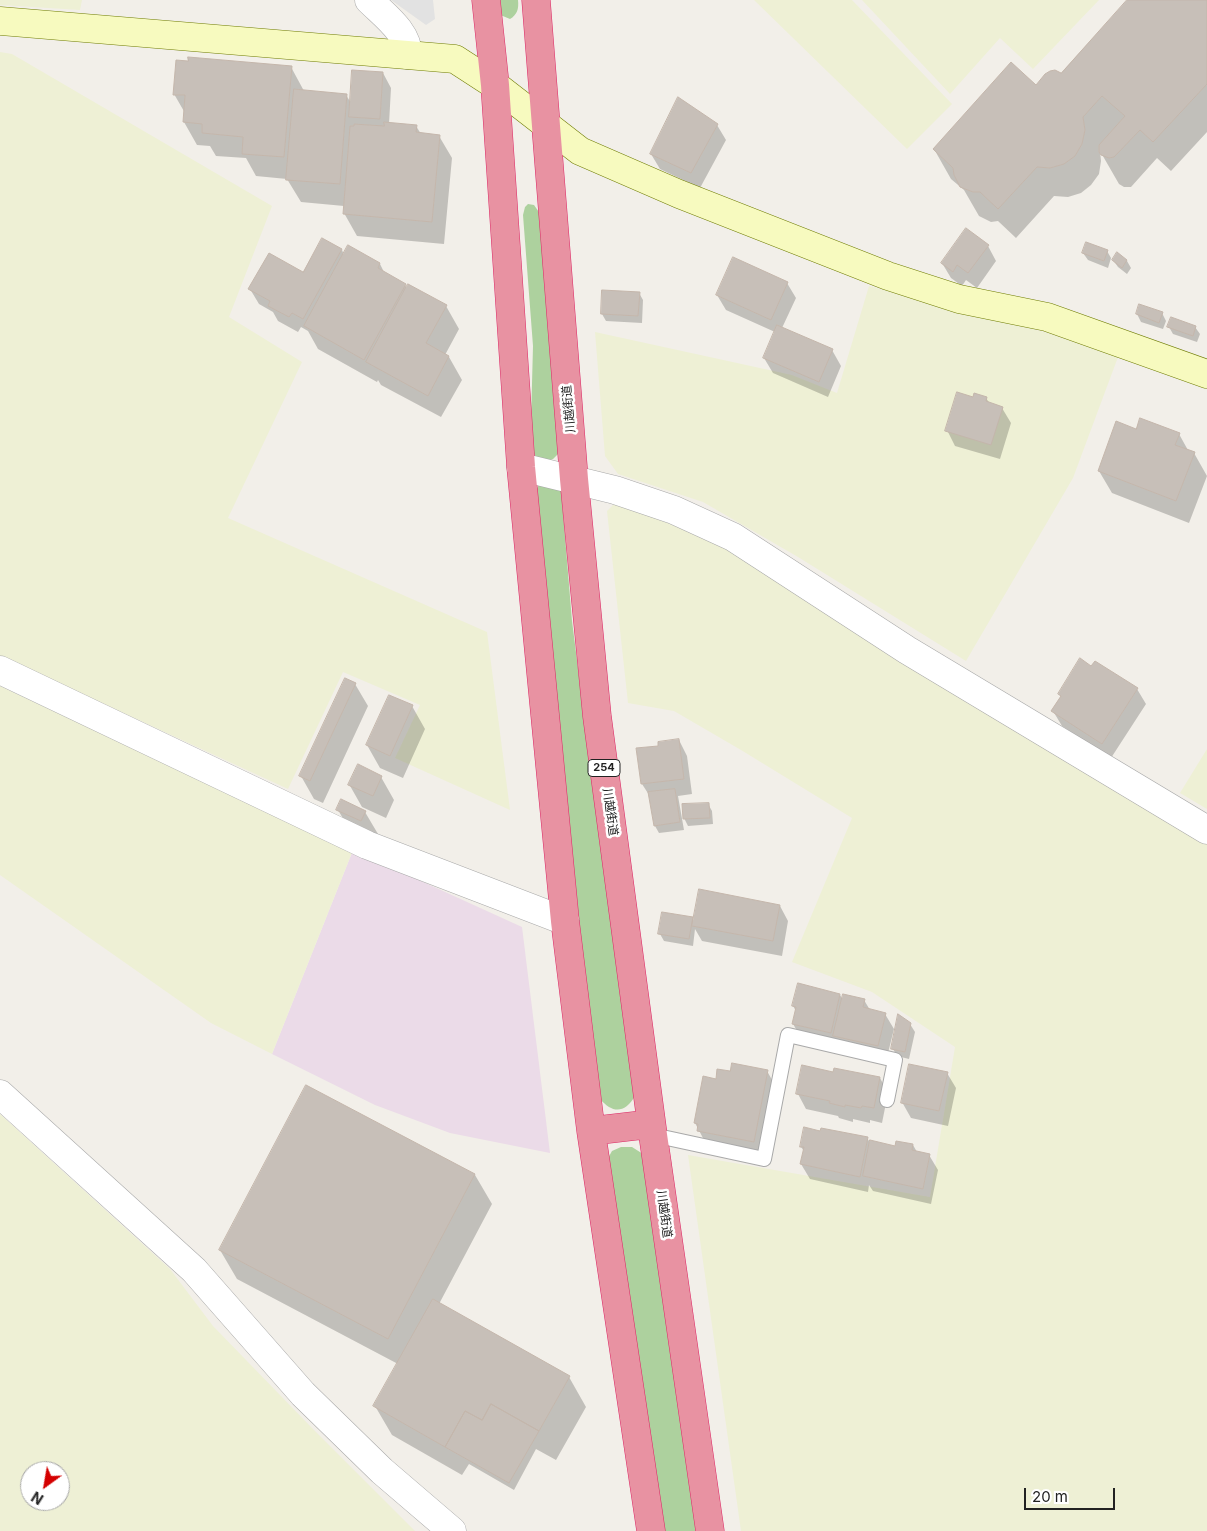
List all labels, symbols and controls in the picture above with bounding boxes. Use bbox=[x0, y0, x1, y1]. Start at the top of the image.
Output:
street label: 川越街道 bbox=[560, 384, 578, 434]
road number: 254 bbox=[588, 760, 620, 776]
street label: 川越街道 bbox=[600, 787, 620, 837]
street label: 川越街道 bbox=[654, 1189, 674, 1239]
north arrow bbox=[20, 1461, 70, 1511]
scale bar bbox=[1027, 1478, 1118, 1510]
text: 20 m bbox=[1032, 1487, 1068, 1506]
text: N bbox=[28, 1488, 46, 1508]

